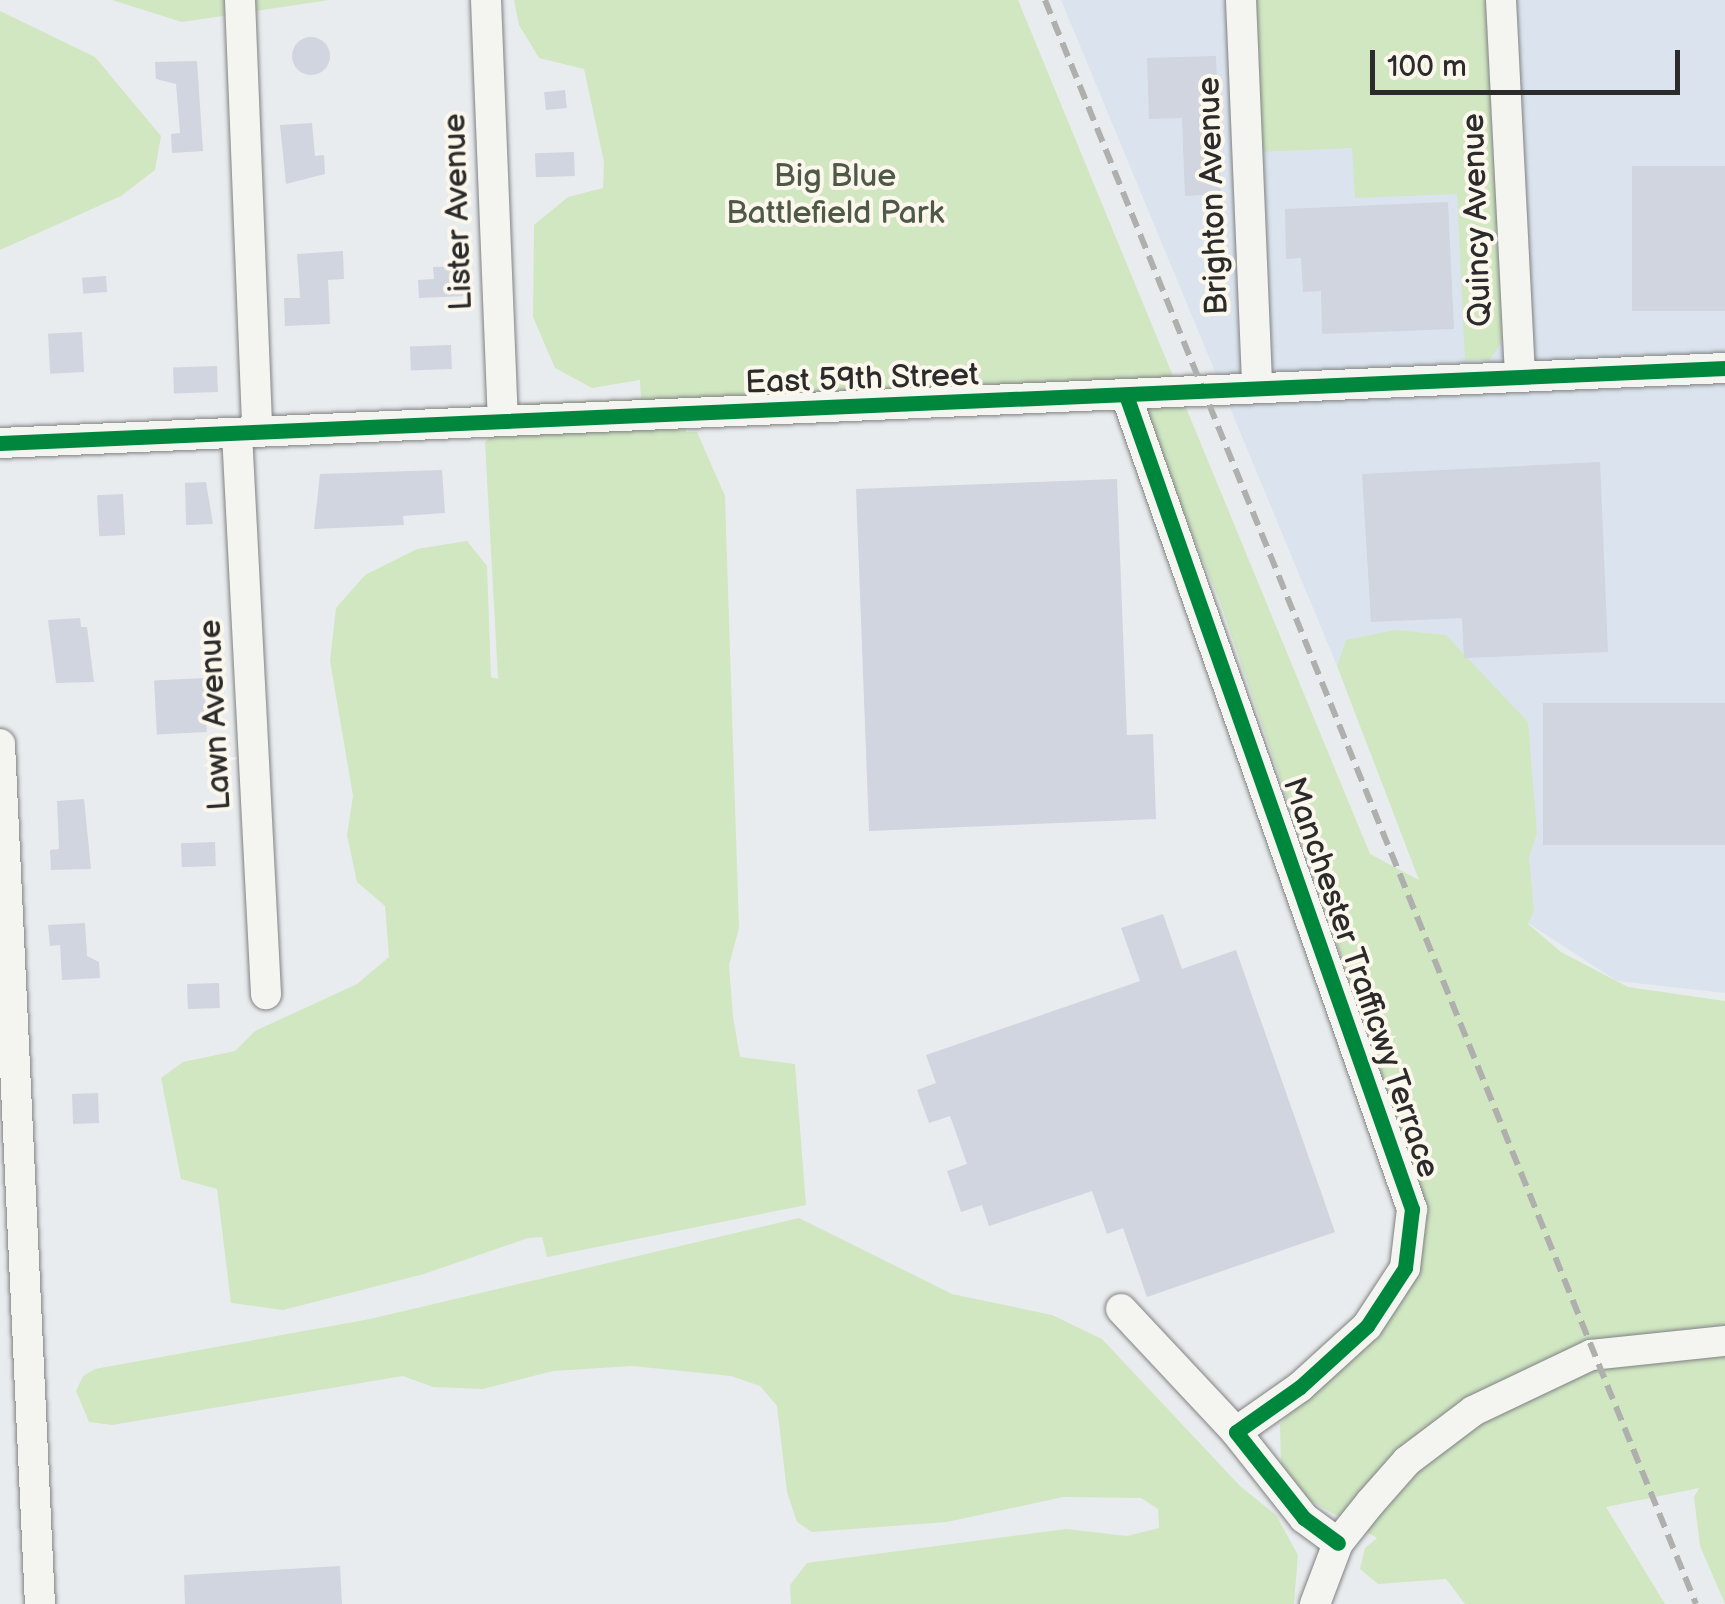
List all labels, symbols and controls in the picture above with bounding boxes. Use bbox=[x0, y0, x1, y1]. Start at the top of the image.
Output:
scale bar bbox=[1375, 30, 1685, 92]
text: 100 m bbox=[1387, 49, 1467, 85]
street label: Brighton Avenue bbox=[1191, 76, 1237, 316]
street label: Quincy Avenue bbox=[1455, 112, 1501, 328]
street label: Lister Avenue bbox=[436, 113, 482, 311]
park label: Big Blue Battlefield Park bbox=[726, 159, 944, 234]
street label: East 59th Street bbox=[744, 357, 980, 403]
street label: Lawn Avenue bbox=[192, 619, 240, 811]
street label: Manchester Trafficwy Terrace bbox=[1273, 771, 1447, 1185]

